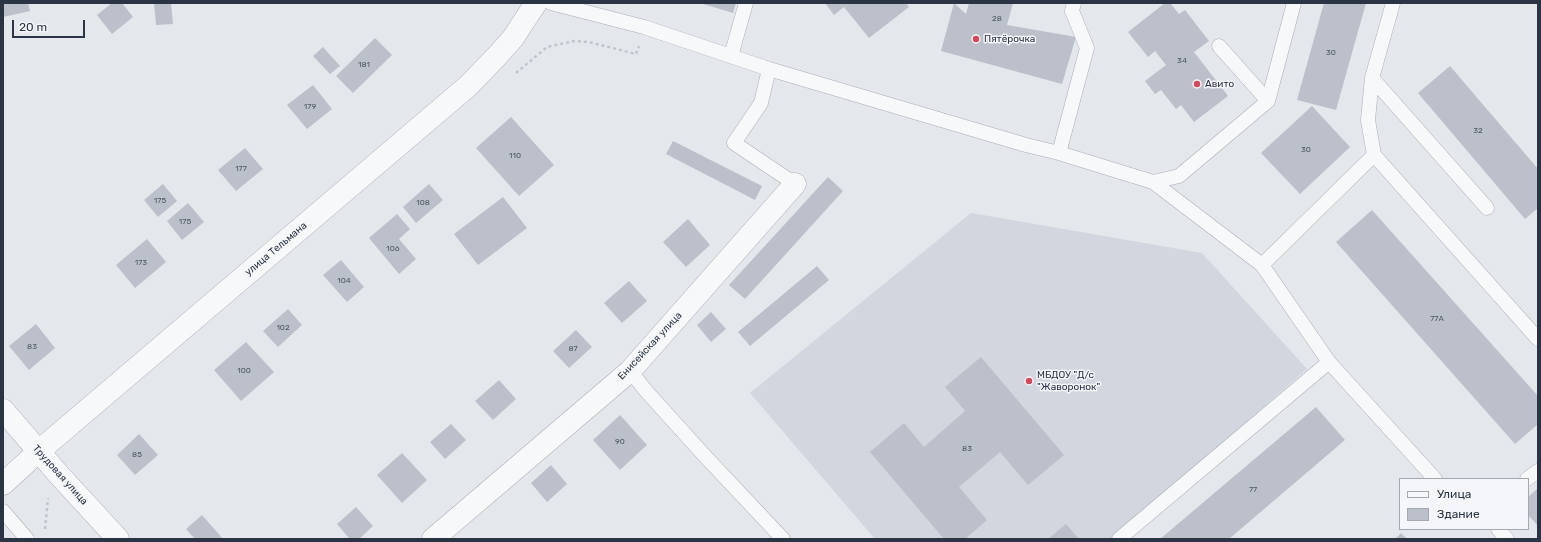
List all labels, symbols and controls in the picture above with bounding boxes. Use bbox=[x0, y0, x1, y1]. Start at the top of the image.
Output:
scale bar bbox=[14, 12, 87, 38]
house number: 28 bbox=[992, 14, 1002, 24]
text: 20 m bbox=[19, 20, 47, 34]
place label: Пятёрочка bbox=[984, 33, 1035, 45]
marker: Пятёрочка bbox=[971, 34, 981, 44]
house number: 30 bbox=[1326, 48, 1336, 58]
house number: 34 bbox=[1177, 56, 1187, 66]
house number: 181 bbox=[358, 60, 370, 70]
place label: Авито bbox=[1205, 78, 1234, 90]
marker: Авито bbox=[1192, 79, 1202, 89]
house number: 179 bbox=[304, 102, 316, 112]
house number: 32 bbox=[1473, 126, 1483, 136]
house number: 30 bbox=[1301, 145, 1311, 155]
house number: 110 bbox=[509, 151, 521, 161]
house number: 177 bbox=[235, 164, 247, 174]
house number: 175 bbox=[154, 196, 166, 206]
house number: 108 bbox=[416, 198, 430, 208]
house number: 175 bbox=[179, 217, 191, 227]
street label: улица Тельмана bbox=[243, 220, 309, 278]
house number: 106 bbox=[386, 244, 400, 254]
house number: 173 bbox=[135, 258, 147, 268]
house number: 104 bbox=[337, 276, 351, 286]
street label: Енисейская улица bbox=[615, 310, 685, 382]
house number: 77А bbox=[1430, 314, 1444, 324]
house number: 102 bbox=[276, 323, 290, 333]
house number: 83 bbox=[27, 342, 37, 352]
house number: 87 bbox=[568, 344, 578, 354]
house number: 100 bbox=[237, 366, 251, 376]
place label: МБДОУ "Д/с "Жаворонок" bbox=[1037, 369, 1100, 392]
marker: МБДОУ "Д/с "Жаворонок" bbox=[1024, 376, 1034, 386]
house number: 90 bbox=[615, 437, 625, 447]
street label: Трудовая улица bbox=[30, 443, 90, 507]
house number: 83 bbox=[962, 444, 972, 454]
house number: 85 bbox=[132, 450, 142, 460]
legend bbox=[1399, 478, 1529, 530]
house number: 77 bbox=[1249, 485, 1257, 495]
text: Улица bbox=[1437, 487, 1471, 501]
text: Здание bbox=[1437, 507, 1480, 521]

